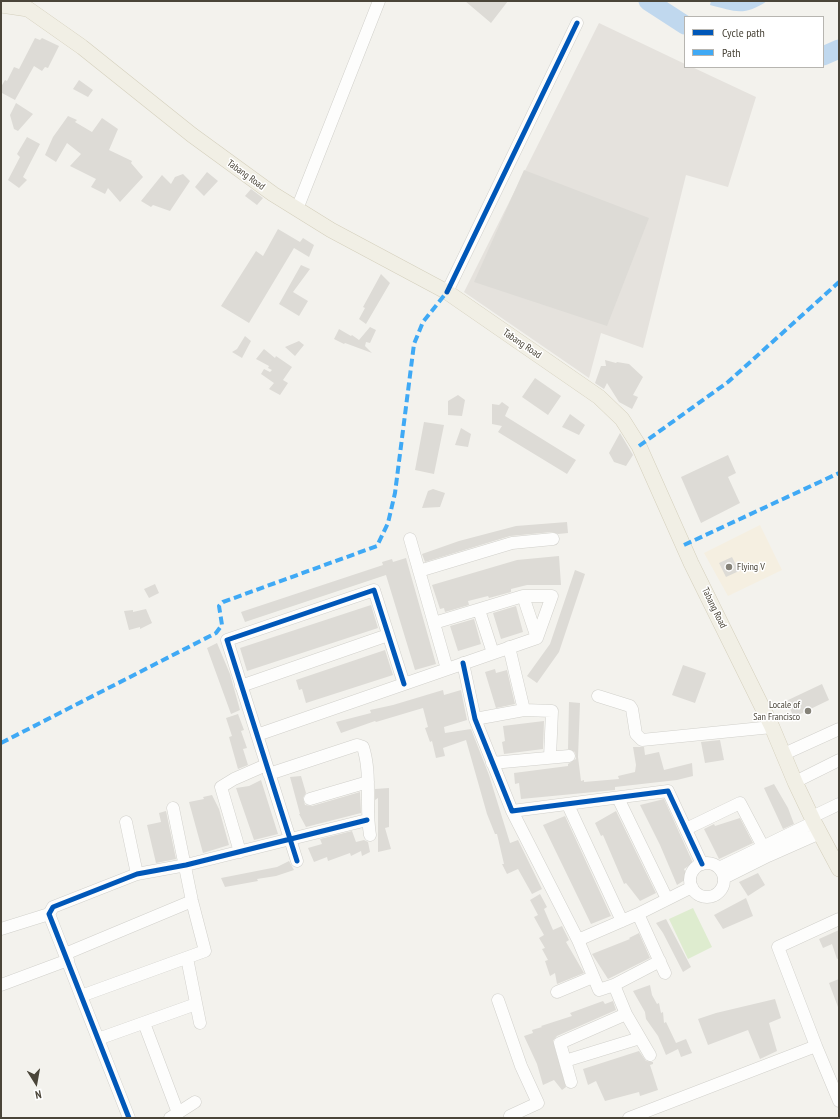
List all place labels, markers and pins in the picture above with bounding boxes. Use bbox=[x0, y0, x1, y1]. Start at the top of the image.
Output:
place label: Flying V bbox=[737, 561, 765, 573]
marker: Flying V bbox=[724, 562, 734, 572]
place label: Locale of San Francisco bbox=[753, 699, 800, 722]
marker: Locale of San Francisco bbox=[803, 706, 813, 716]

